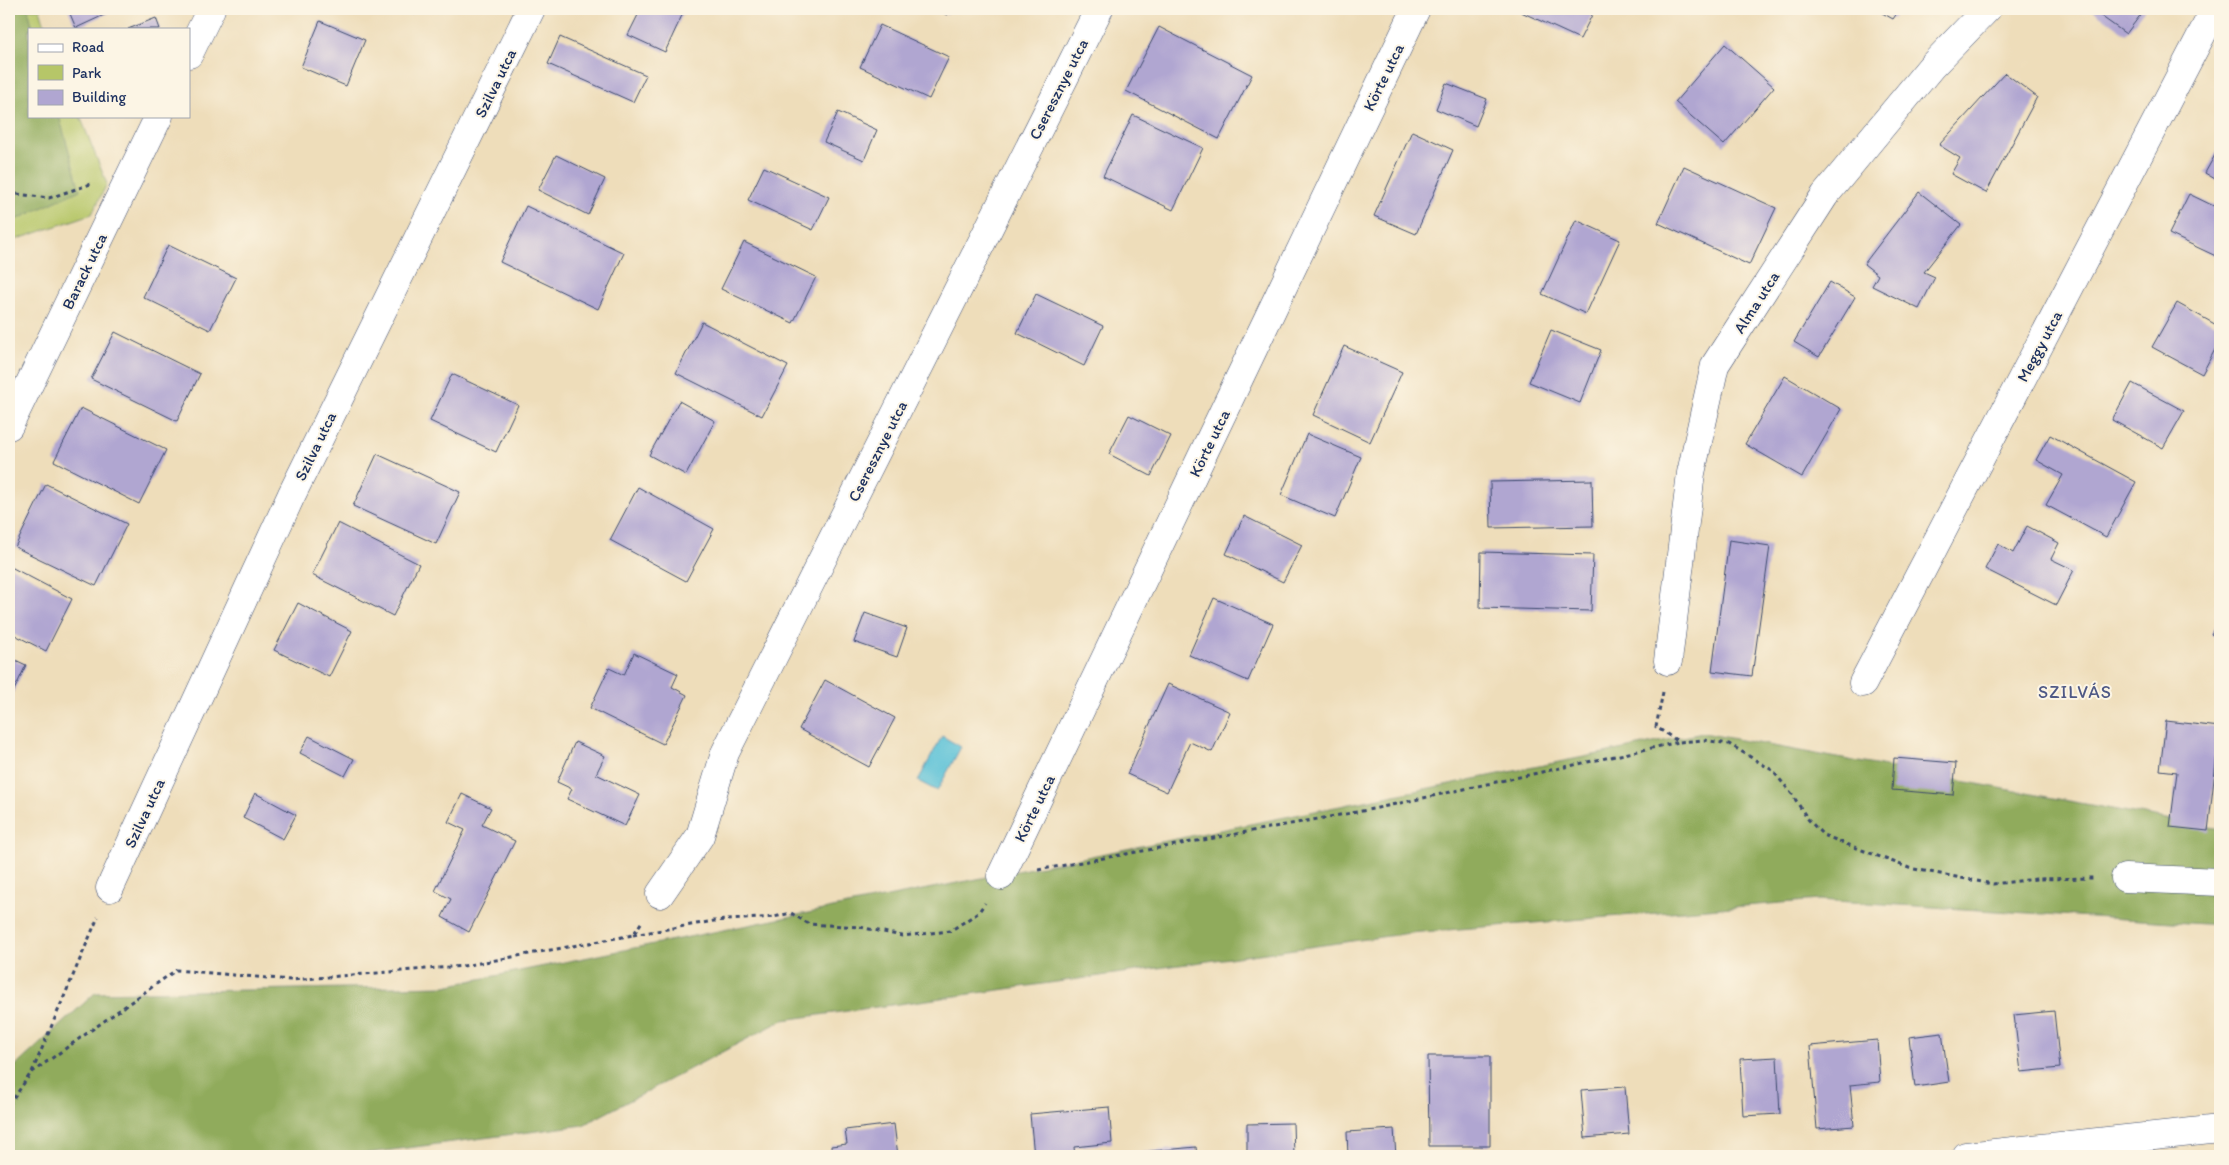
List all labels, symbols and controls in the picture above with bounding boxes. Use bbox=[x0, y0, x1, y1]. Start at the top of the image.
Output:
legend bbox=[28, 28, 190, 118]
street label: Cseresznye utca bbox=[1025, 35, 1092, 143]
text: Road bbox=[72, 38, 105, 56]
street label: Körte utca bbox=[1359, 40, 1408, 114]
street label: Szilva utca bbox=[471, 45, 521, 121]
text: Park bbox=[72, 64, 102, 82]
text: Building bbox=[72, 88, 126, 106]
street label: Barack utca bbox=[58, 229, 111, 312]
street label: Alma utca bbox=[1729, 267, 1784, 337]
street label: Meggy utca bbox=[2013, 307, 2066, 385]
street label: Cseresznye utca bbox=[844, 397, 911, 505]
street label: Körte utca bbox=[1185, 406, 1234, 480]
street label: Szilva utca bbox=[291, 408, 341, 484]
district label: SZILVÁS bbox=[2038, 681, 2112, 703]
street label: Körte utca bbox=[1010, 771, 1059, 845]
street label: Szilva utca bbox=[120, 775, 169, 851]

